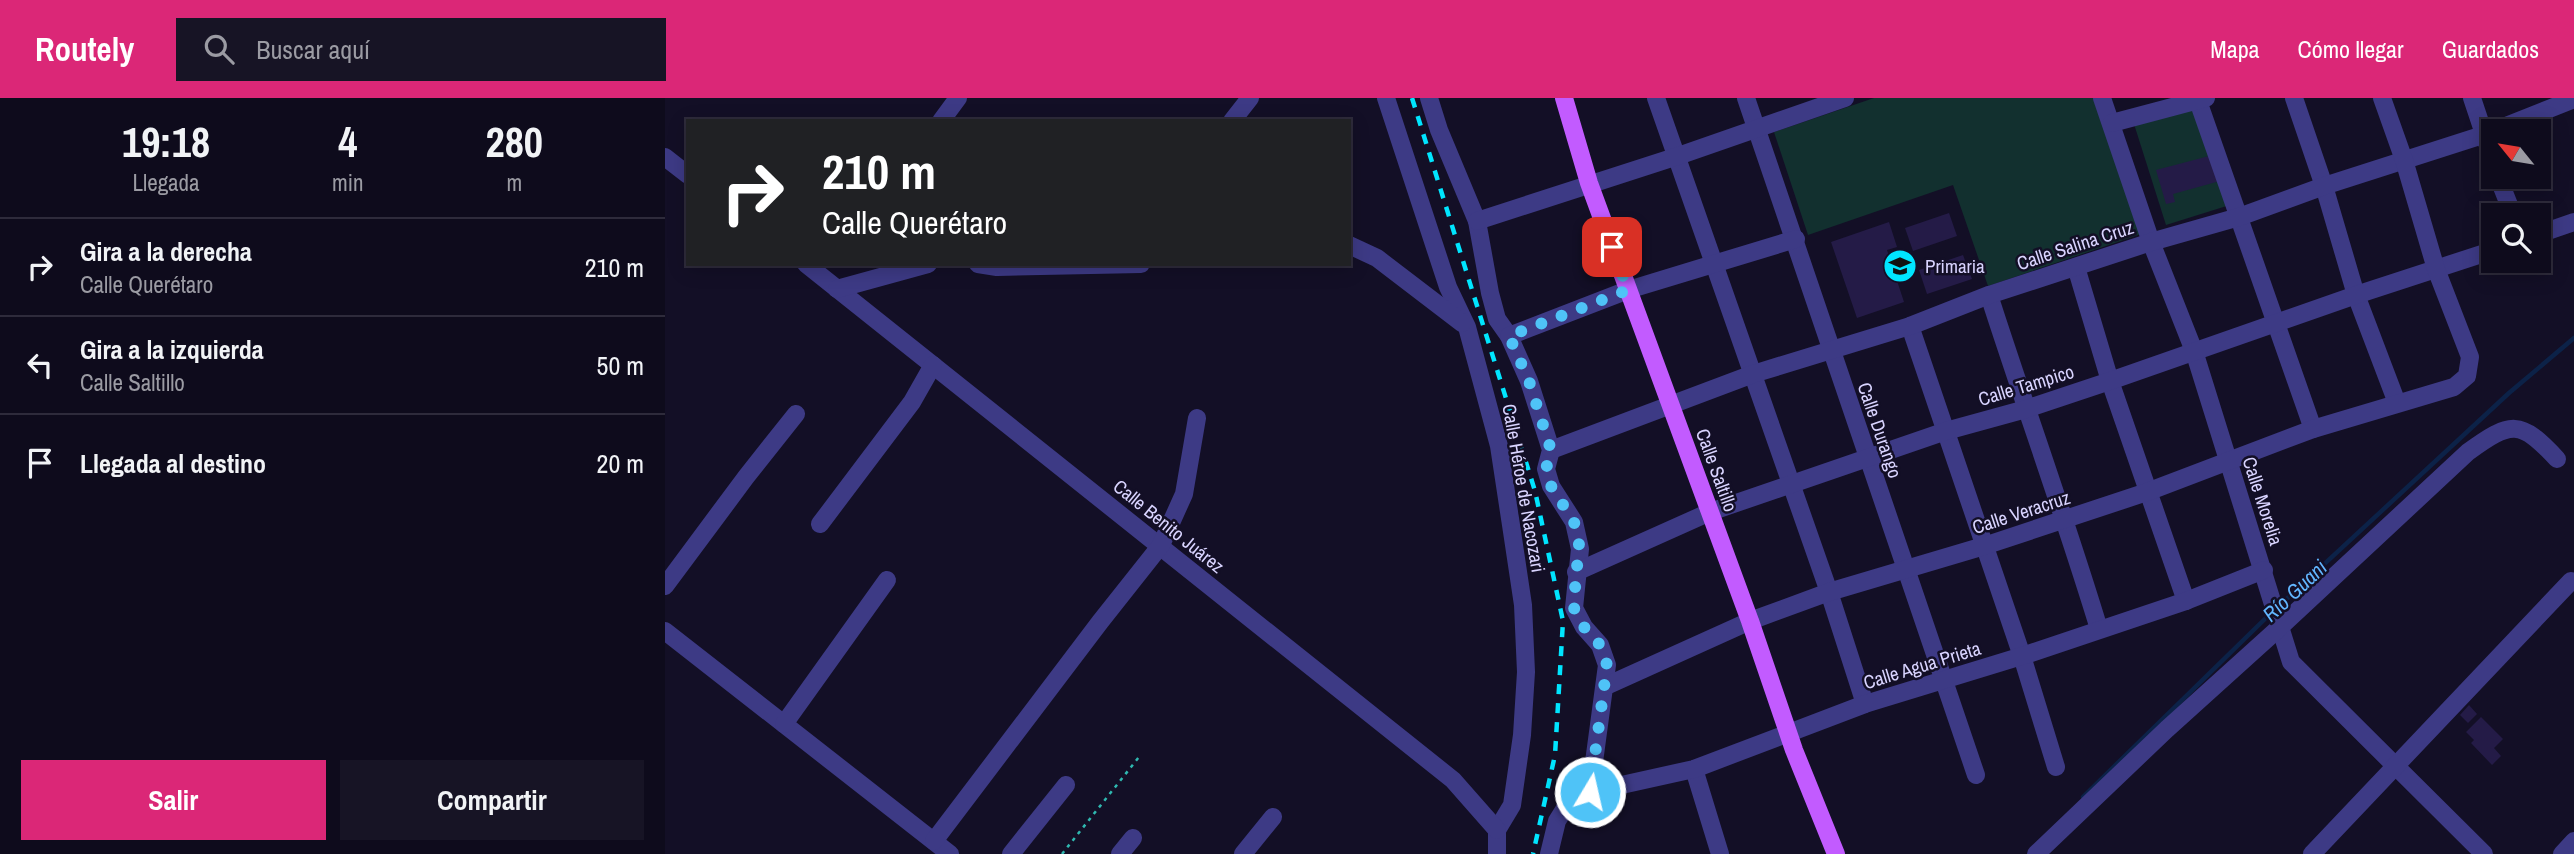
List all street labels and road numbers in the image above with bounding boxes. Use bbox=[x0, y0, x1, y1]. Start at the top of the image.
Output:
street label: Calle Salina Cruz bbox=[2013, 214, 2137, 276]
street label: Calle Tampico bbox=[1975, 358, 2077, 412]
street label: Calle Durango bbox=[1851, 379, 1909, 481]
street label: Calle Héroe de Nacozari bbox=[1496, 402, 1552, 574]
street label: Calle Saltillo bbox=[1690, 425, 1744, 515]
street label: Calle Morelia bbox=[2236, 453, 2290, 549]
street label: Calle Benito Juárez bbox=[1108, 473, 1230, 579]
street label: Calle Veracruz bbox=[1969, 484, 2073, 540]
street label: Calle Agua Prieta bbox=[1860, 635, 1984, 695]

